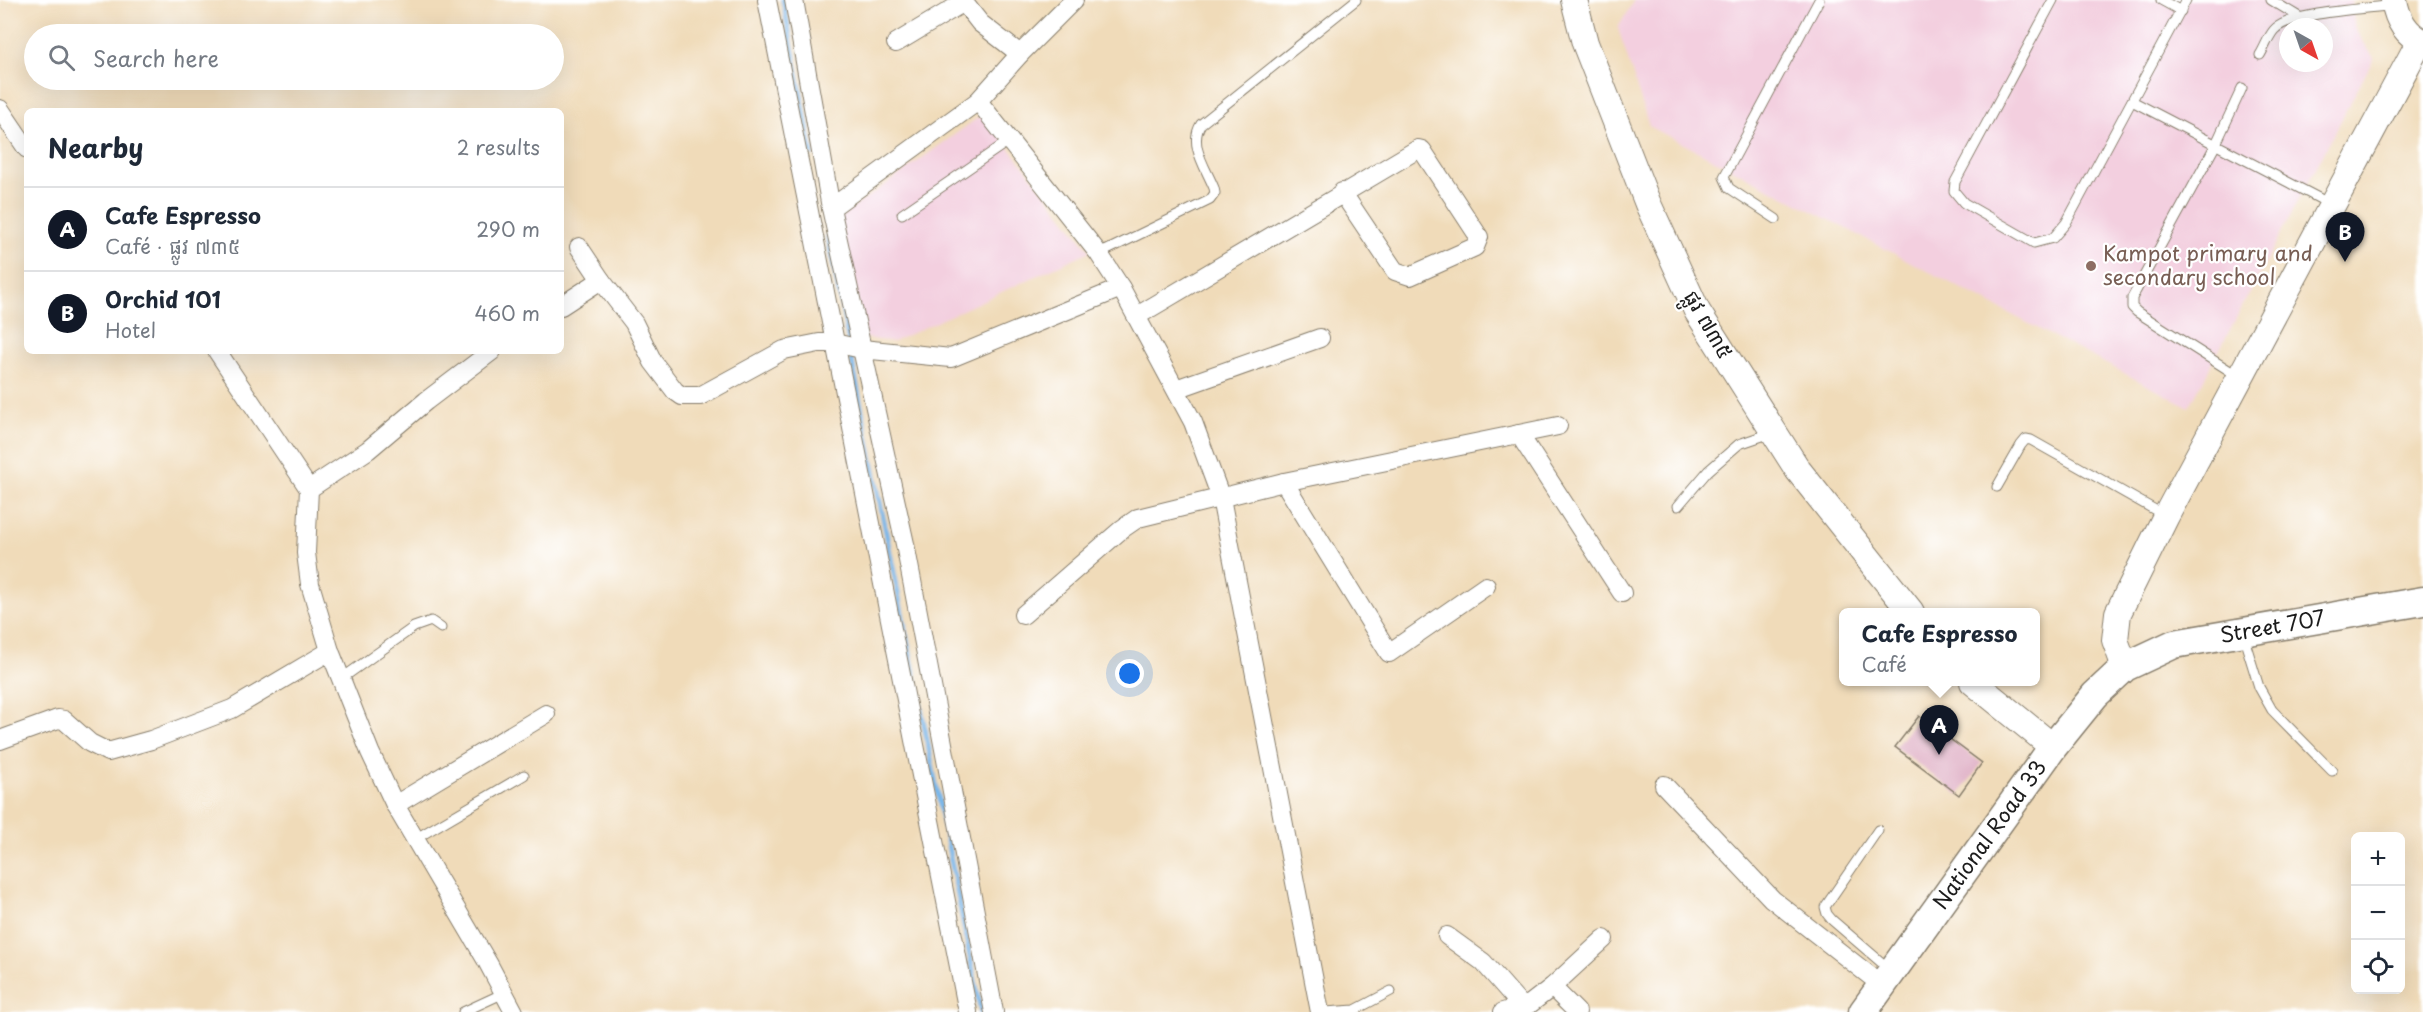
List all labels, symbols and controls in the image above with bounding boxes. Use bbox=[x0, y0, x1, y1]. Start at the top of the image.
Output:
north arrow bbox=[2279, 18, 2333, 72]
search box bbox=[24, 24, 564, 90]
icon: search bbox=[45, 41, 78, 74]
text: Search here bbox=[93, 41, 219, 74]
text: Nearby bbox=[48, 128, 143, 167]
text: 2 results bbox=[457, 132, 540, 162]
text: Cafe Espresso bbox=[105, 198, 261, 231]
pin: B bbox=[2326, 212, 2364, 262]
text: A bbox=[60, 214, 75, 244]
text: 290 m bbox=[476, 214, 540, 244]
text: Café · ផ្លូវ ៧៣៥ bbox=[105, 231, 240, 261]
place label: Kampot primary and secondary school bbox=[2103, 236, 2313, 292]
marker: Kampot primary and secondary school bbox=[2084, 259, 2098, 273]
text: Orchid 101 bbox=[105, 282, 221, 315]
street label: ផ្លូវ ៧៣៥ bbox=[1673, 284, 1742, 367]
text: B bbox=[61, 298, 74, 328]
text: 460 m bbox=[474, 298, 540, 328]
text: Hotel bbox=[105, 315, 156, 345]
street label: Street 707 bbox=[2217, 600, 2327, 650]
popup bbox=[1839, 608, 2040, 686]
text: Cafe Espresso bbox=[1862, 616, 2017, 649]
text: Café bbox=[1862, 649, 1907, 679]
your location bbox=[1115, 659, 1144, 688]
pin: A bbox=[1920, 706, 1958, 755]
street label: National Road 33 bbox=[1924, 752, 2053, 915]
map controls bbox=[2351, 832, 2405, 994]
button: + bbox=[2351, 832, 2405, 886]
button: − bbox=[2351, 886, 2405, 940]
button: locate bbox=[2351, 940, 2405, 994]

